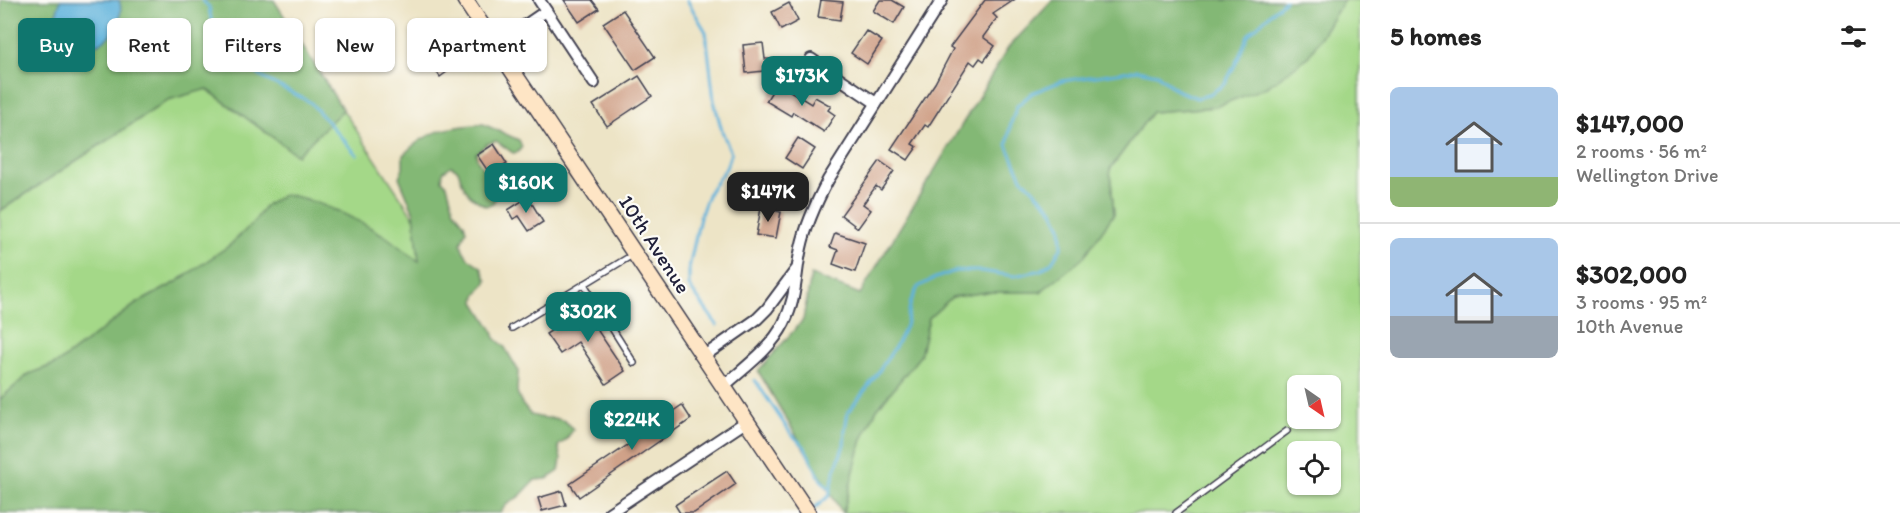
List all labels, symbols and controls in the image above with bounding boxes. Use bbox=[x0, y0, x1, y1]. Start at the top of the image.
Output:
chip: Buy bbox=[18, 18, 95, 72]
chip: Rent bbox=[107, 18, 191, 72]
chip: Filters bbox=[203, 18, 303, 72]
chip: New bbox=[315, 18, 395, 72]
chip: Apartment bbox=[407, 18, 547, 72]
text: 5 homes bbox=[1390, 20, 1482, 52]
icon: filters bbox=[1837, 20, 1870, 53]
pin: $173K bbox=[760, 56, 844, 107]
text: $173K bbox=[775, 63, 829, 87]
text: $147,000 bbox=[1576, 107, 1684, 139]
icon: home bbox=[1438, 111, 1510, 183]
text: 2 rooms · 56 m² bbox=[1576, 139, 1707, 163]
pin: $160K bbox=[484, 163, 568, 214]
text: Wellington Drive bbox=[1576, 163, 1719, 187]
text: $160K bbox=[498, 170, 554, 194]
pin: $147K bbox=[726, 172, 810, 223]
text: $147K bbox=[741, 179, 795, 203]
street label: 10th Avenue bbox=[614, 190, 696, 298]
text: $302,000 bbox=[1576, 258, 1687, 290]
icon: home bbox=[1438, 262, 1510, 334]
text: 3 rooms · 95 m² bbox=[1576, 290, 1707, 314]
pin: $302K bbox=[546, 292, 630, 343]
text: $302K bbox=[560, 299, 616, 323]
text: 10th Avenue bbox=[1576, 314, 1683, 338]
north arrow bbox=[1287, 375, 1341, 429]
map controls bbox=[1287, 375, 1341, 495]
pin: $224K bbox=[590, 400, 674, 451]
text: $224K bbox=[604, 407, 660, 431]
button: locate bbox=[1287, 441, 1341, 495]

